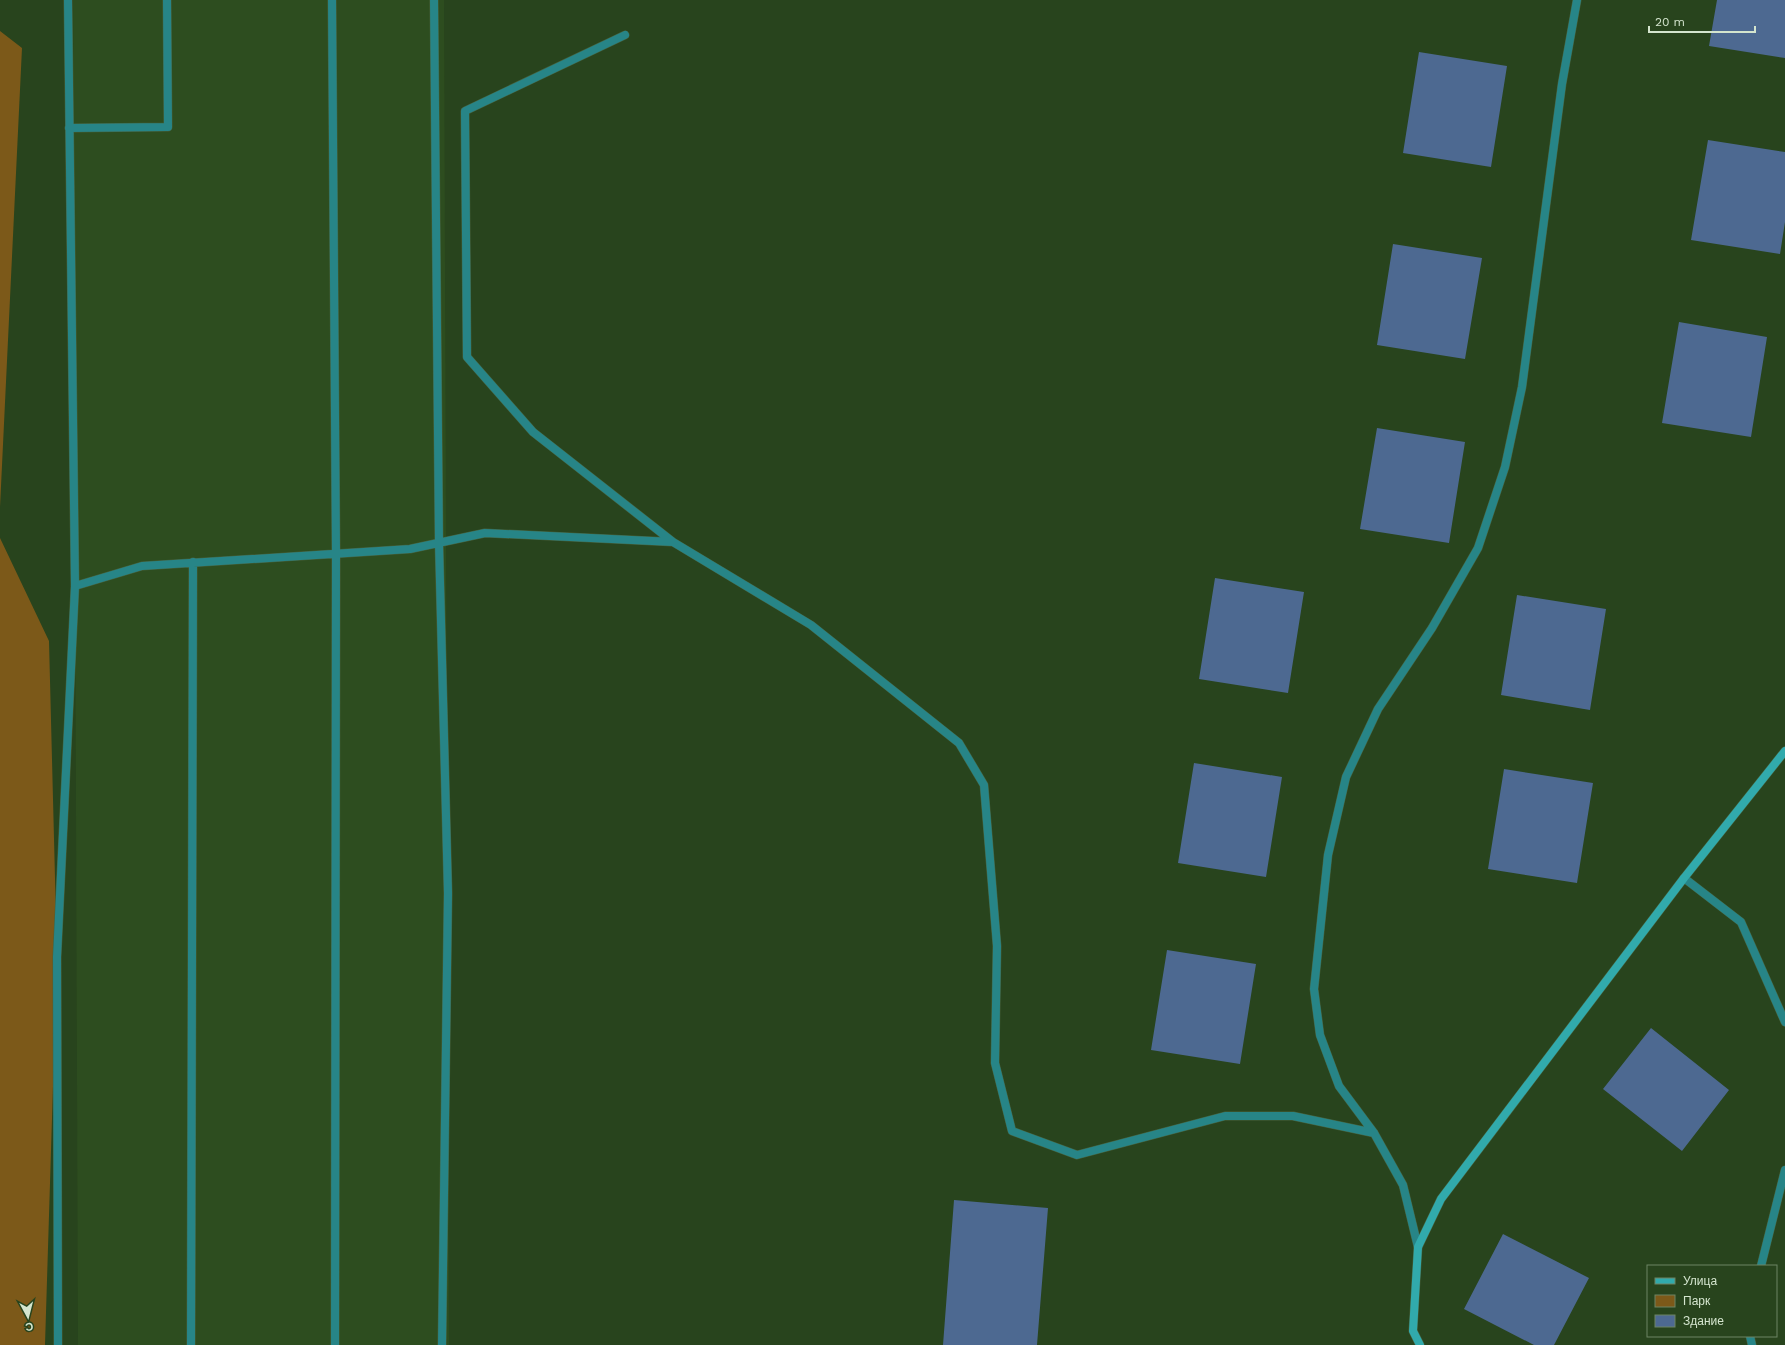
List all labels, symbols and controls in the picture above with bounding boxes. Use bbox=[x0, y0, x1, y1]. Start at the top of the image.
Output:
scale bar bbox=[1649, 8, 1755, 34]
text: 20 m bbox=[1655, 15, 1685, 29]
legend bbox=[1647, 1265, 1777, 1337]
text: Улица bbox=[1683, 1274, 1717, 1288]
text: Парк bbox=[1683, 1294, 1711, 1308]
north arrow bbox=[8, 1297, 48, 1337]
text: Здание bbox=[1683, 1314, 1724, 1328]
text: С bbox=[24, 1319, 34, 1333]

